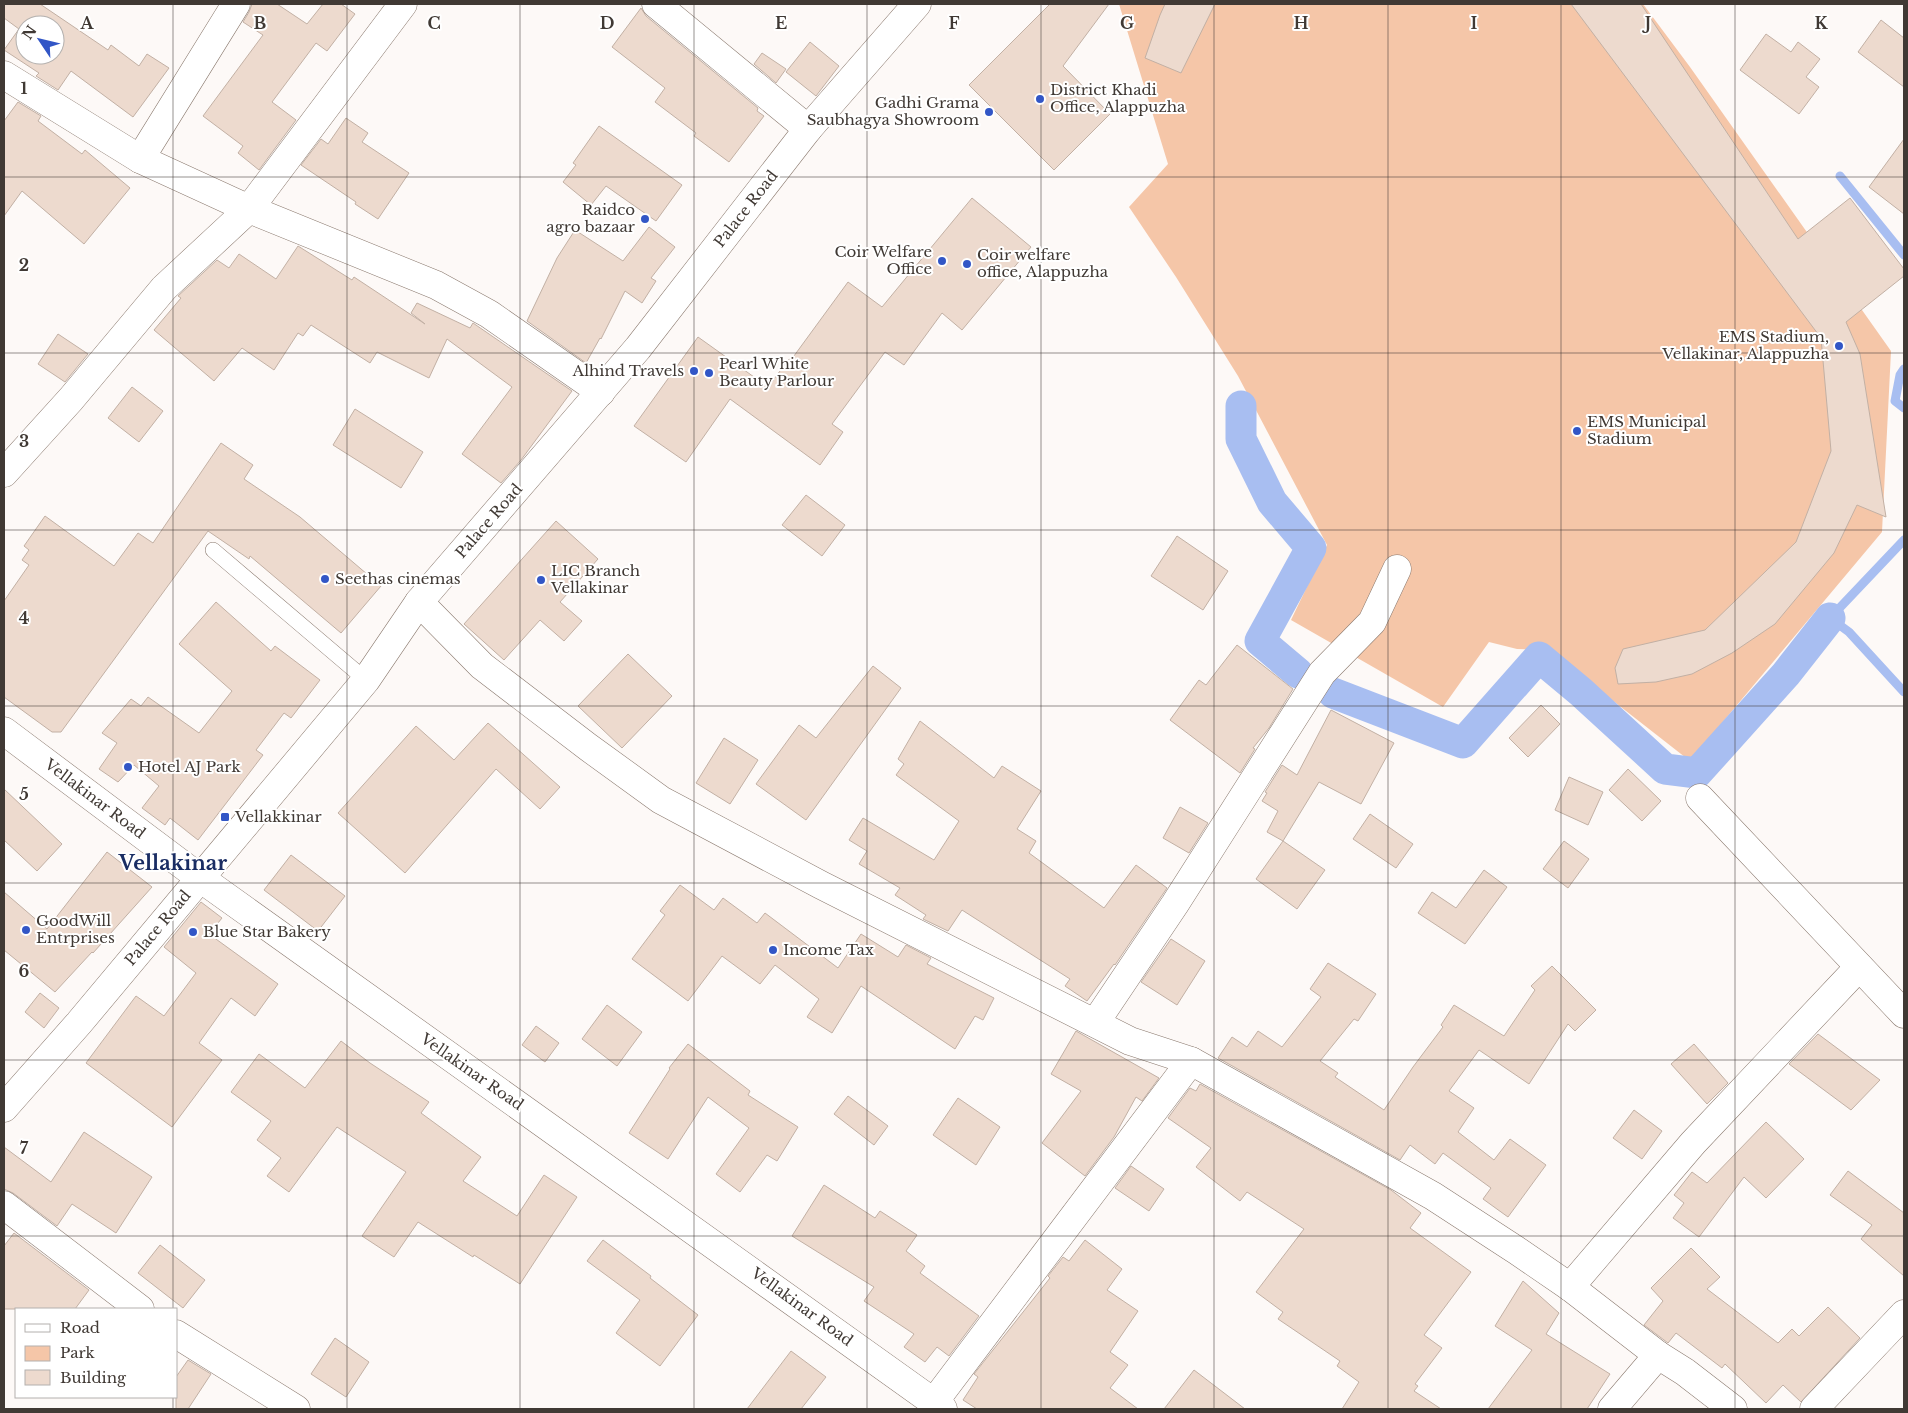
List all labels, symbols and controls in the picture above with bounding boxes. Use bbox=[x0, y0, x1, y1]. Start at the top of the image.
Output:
text: A bbox=[80, 13, 95, 33]
text: B bbox=[254, 13, 267, 33]
text: C bbox=[427, 13, 441, 33]
text: D bbox=[600, 13, 614, 33]
text: E bbox=[775, 13, 787, 33]
text: F bbox=[948, 13, 960, 33]
text: G bbox=[1120, 13, 1134, 33]
text: H bbox=[1293, 13, 1309, 33]
text: I bbox=[1471, 13, 1478, 33]
text: J bbox=[1642, 13, 1651, 33]
text: K bbox=[1814, 13, 1828, 33]
north arrow bbox=[15, 15, 65, 65]
text: N bbox=[18, 22, 41, 43]
text: 1 bbox=[21, 78, 28, 98]
place label: District Khadi Office, Alappuzha bbox=[1050, 80, 1186, 116]
place label: Gadhi Grama Saubhagya Showroom bbox=[807, 93, 980, 129]
marker: District Khadi Office, Alappuzha bbox=[1034, 93, 1046, 105]
marker: Gadhi Grama Saubhagya Showroom bbox=[983, 106, 995, 118]
street label: Palace Road bbox=[710, 166, 782, 251]
place label: Raidco agro bazaar bbox=[546, 200, 636, 236]
marker: Raidco agro bazaar bbox=[639, 213, 651, 225]
place label: Coir Welfare Office bbox=[835, 242, 932, 278]
place label: Coir welfare office, Alappuzha bbox=[977, 245, 1109, 281]
text: 2 bbox=[19, 255, 29, 275]
marker: Coir Welfare Office bbox=[936, 255, 948, 267]
marker: Coir welfare office, Alappuzha bbox=[961, 258, 973, 270]
place label: EMS Stadium, Vellakinar, Alappuzha bbox=[1661, 327, 1830, 363]
marker: EMS Stadium, Vellakinar, Alappuzha bbox=[1833, 340, 1845, 352]
place label: Pearl White Beauty Parlour bbox=[719, 354, 835, 390]
place label: Alhind Travels bbox=[572, 361, 684, 380]
marker: Alhind Travels bbox=[688, 365, 700, 377]
marker: Pearl White Beauty Parlour bbox=[703, 367, 715, 379]
place label: EMS Municipal Stadium bbox=[1587, 412, 1706, 448]
marker: EMS Municipal Stadium bbox=[1571, 425, 1583, 437]
text: 3 bbox=[19, 431, 29, 451]
street label: Palace Road bbox=[451, 480, 526, 562]
place label: LIC Branch Vellakinar bbox=[550, 561, 640, 597]
place label: Seethas cinemas bbox=[335, 569, 461, 588]
marker: Seethas cinemas bbox=[319, 573, 331, 585]
marker: LIC Branch Vellakinar bbox=[535, 574, 547, 586]
text: 4 bbox=[19, 608, 29, 628]
street label: Vellakinar Road bbox=[40, 754, 149, 843]
place label: Hotel AJ Park bbox=[138, 757, 241, 776]
marker: Hotel AJ Park bbox=[122, 761, 134, 773]
text: 5 bbox=[19, 784, 29, 804]
place label: Vellakkinar bbox=[234, 807, 322, 826]
marker: Vellakkinar bbox=[219, 811, 231, 823]
district label: Vellakinar bbox=[118, 851, 227, 875]
street label: Palace Road bbox=[121, 886, 195, 969]
place label: GoodWill Entrprises bbox=[36, 911, 115, 947]
place label: Blue Star Bakery bbox=[203, 922, 331, 941]
marker: GoodWill Entrprises bbox=[20, 924, 32, 936]
marker: Blue Star Bakery bbox=[187, 926, 199, 938]
place label: Income Tax bbox=[783, 940, 874, 959]
marker: Income Tax bbox=[767, 944, 779, 956]
text: 6 bbox=[19, 961, 30, 981]
street label: Vellakinar Road bbox=[416, 1028, 527, 1114]
text: 7 bbox=[20, 1138, 29, 1158]
street label: Vellakinar Road bbox=[747, 1263, 857, 1350]
legend bbox=[15, 1308, 178, 1398]
text: Road bbox=[60, 1318, 100, 1337]
text: Park bbox=[60, 1343, 96, 1362]
text: Building bbox=[60, 1368, 127, 1387]

